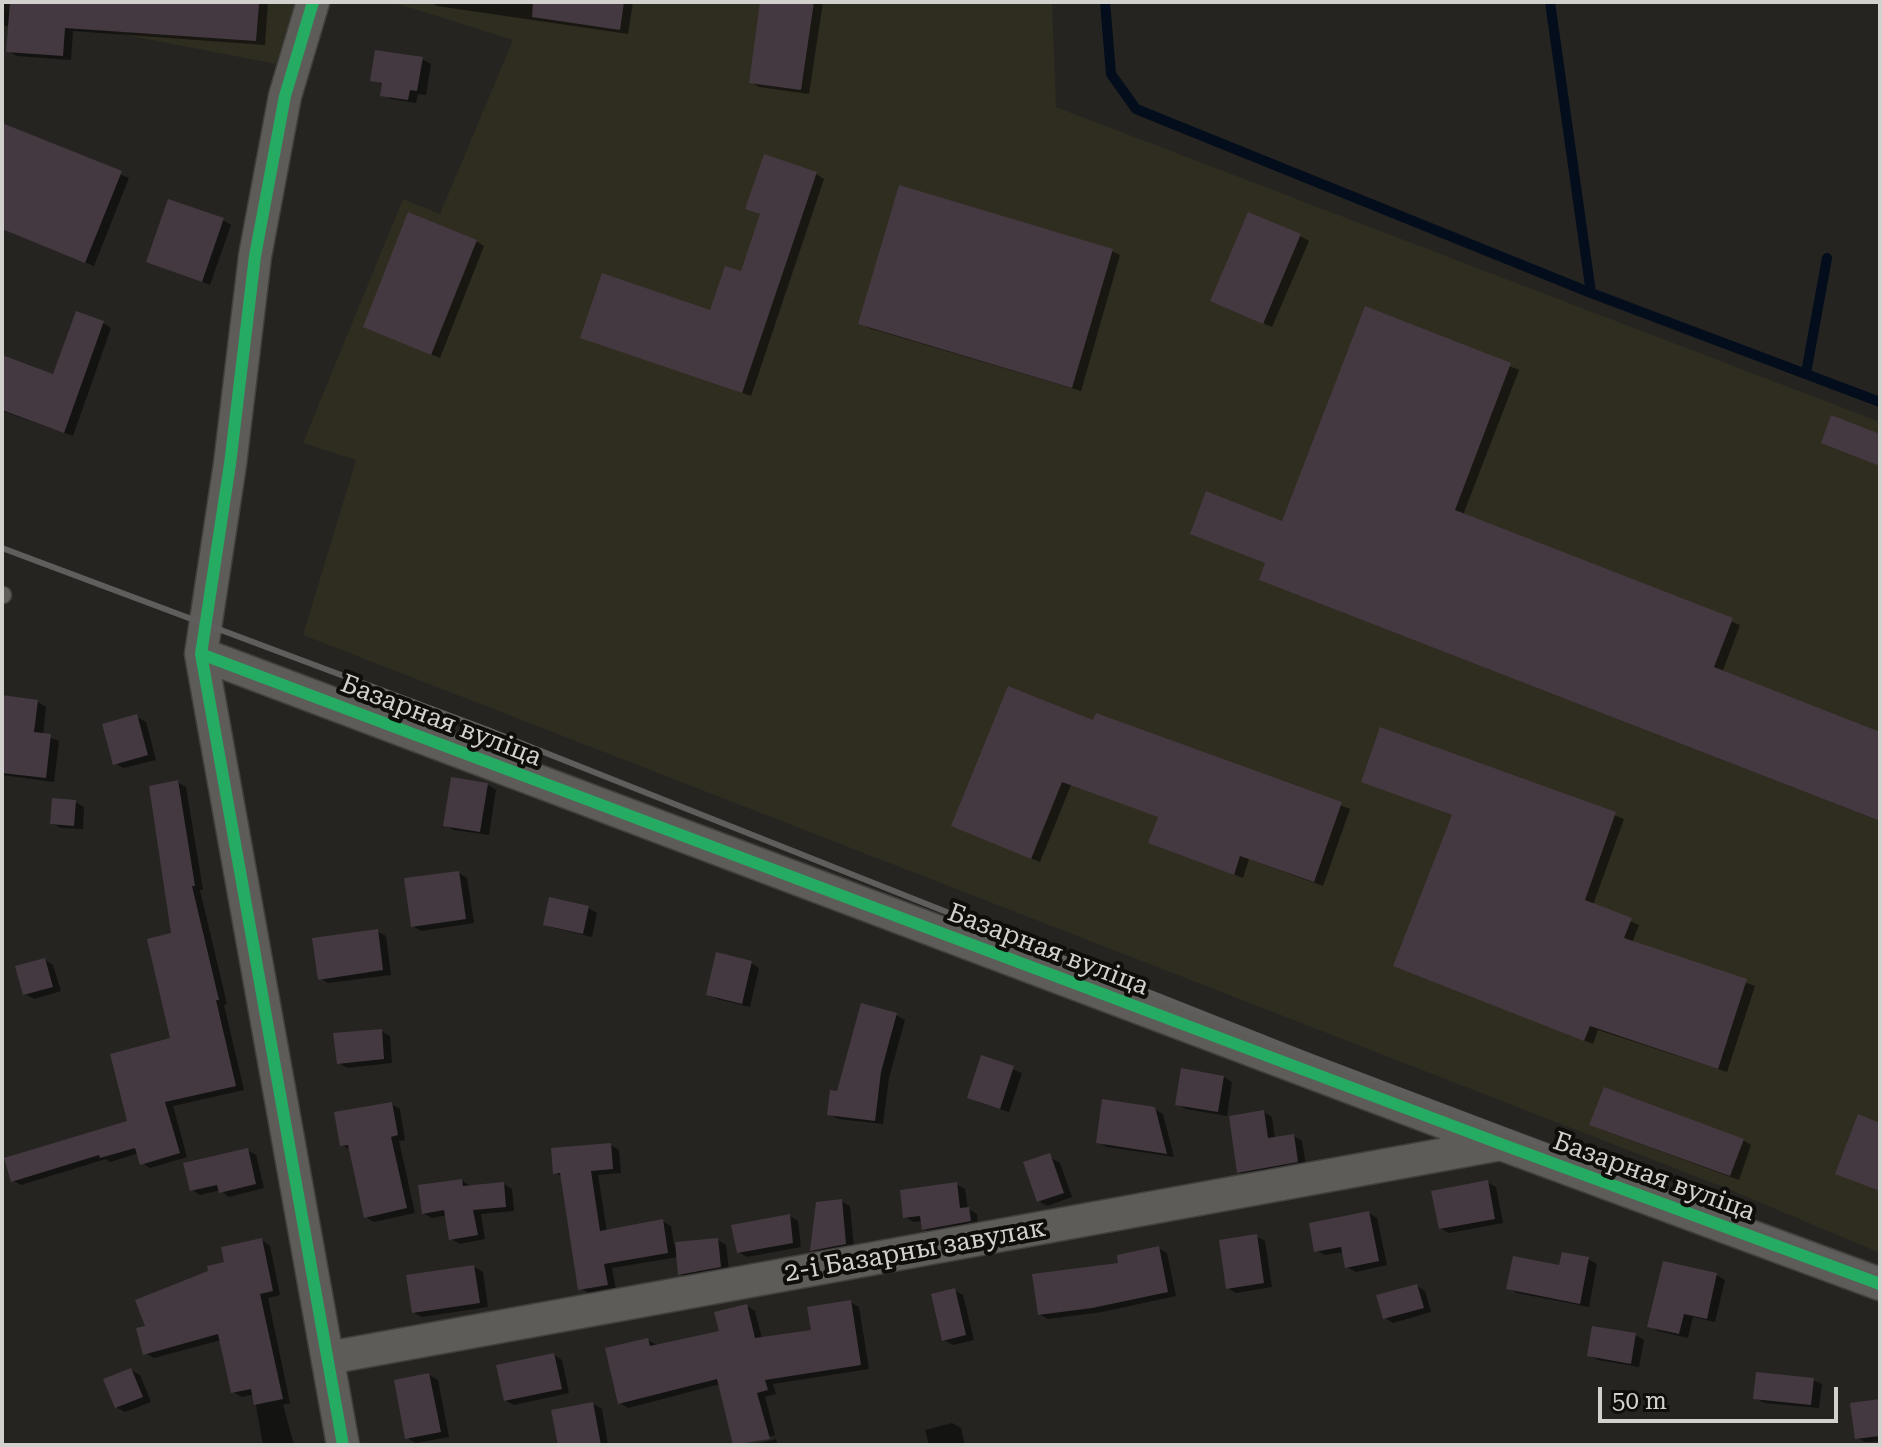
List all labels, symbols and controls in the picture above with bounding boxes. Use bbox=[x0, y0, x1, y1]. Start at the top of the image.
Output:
street label: Базарная вуліца bbox=[336, 668, 546, 774]
street label: Базарная вуліца bbox=[943, 897, 1153, 1003]
street label: Базарная вуліца bbox=[1549, 1126, 1759, 1228]
street label: 2-і Базарны завулак bbox=[782, 1213, 1048, 1289]
scale bar bbox=[1602, 1371, 1842, 1421]
text: 50 m bbox=[1612, 1387, 1667, 1415]

